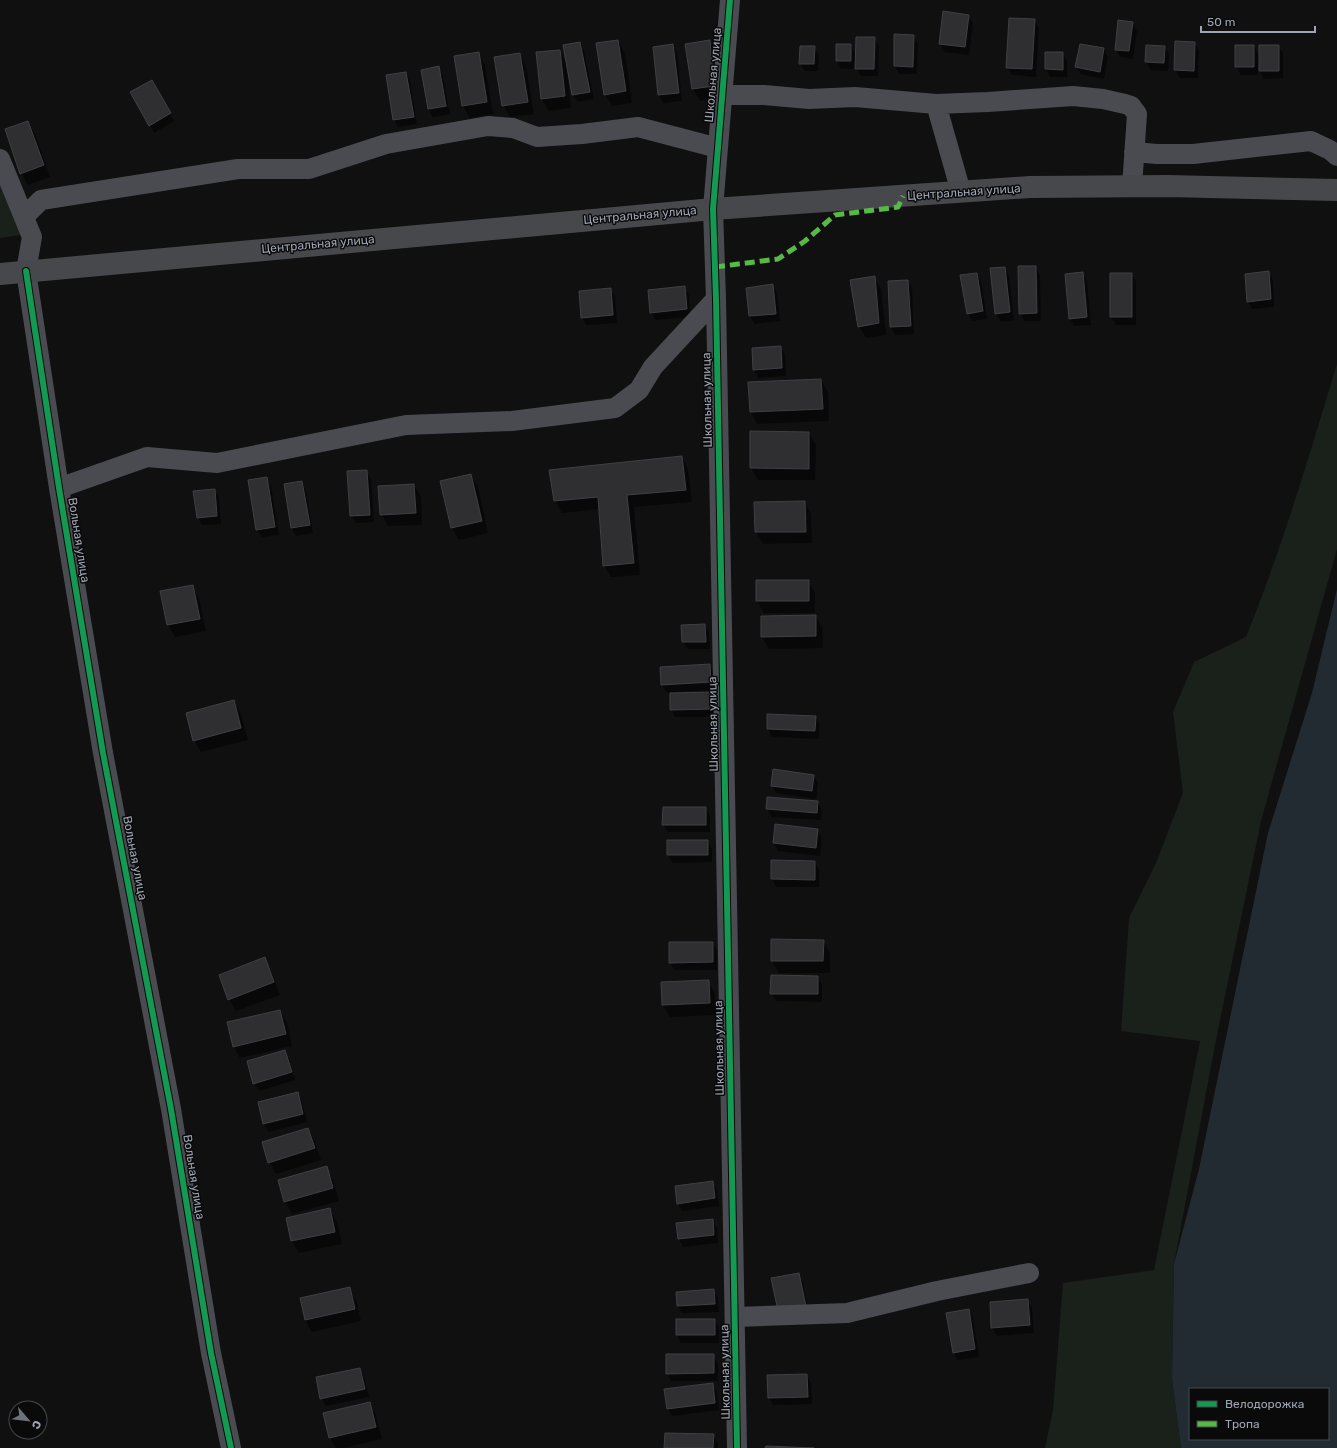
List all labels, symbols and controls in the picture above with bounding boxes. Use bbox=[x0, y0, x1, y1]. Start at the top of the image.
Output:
scale bar bbox=[1201, 8, 1315, 34]
text: 50 m bbox=[1207, 15, 1235, 29]
street label: Школьная улица bbox=[702, 27, 724, 123]
street label: Центральная улица bbox=[907, 181, 1021, 203]
street label: Центральная улица bbox=[583, 203, 697, 227]
street label: Центральная улица bbox=[261, 232, 375, 256]
street label: Школьная улица bbox=[699, 352, 715, 448]
street label: Вольная улица bbox=[65, 497, 93, 583]
street label: Школьная улица bbox=[705, 676, 721, 772]
street label: Вольная улица bbox=[120, 815, 150, 901]
street label: Школьная улица bbox=[711, 1000, 727, 1096]
street label: Вольная улица bbox=[180, 1134, 208, 1220]
street label: Школьная улица bbox=[717, 1324, 733, 1420]
legend bbox=[1189, 1388, 1329, 1440]
text: Велодорожка bbox=[1225, 1397, 1304, 1411]
north arrow bbox=[8, 1400, 48, 1440]
text: Тропа bbox=[1225, 1417, 1260, 1431]
text: С bbox=[29, 1418, 44, 1431]

